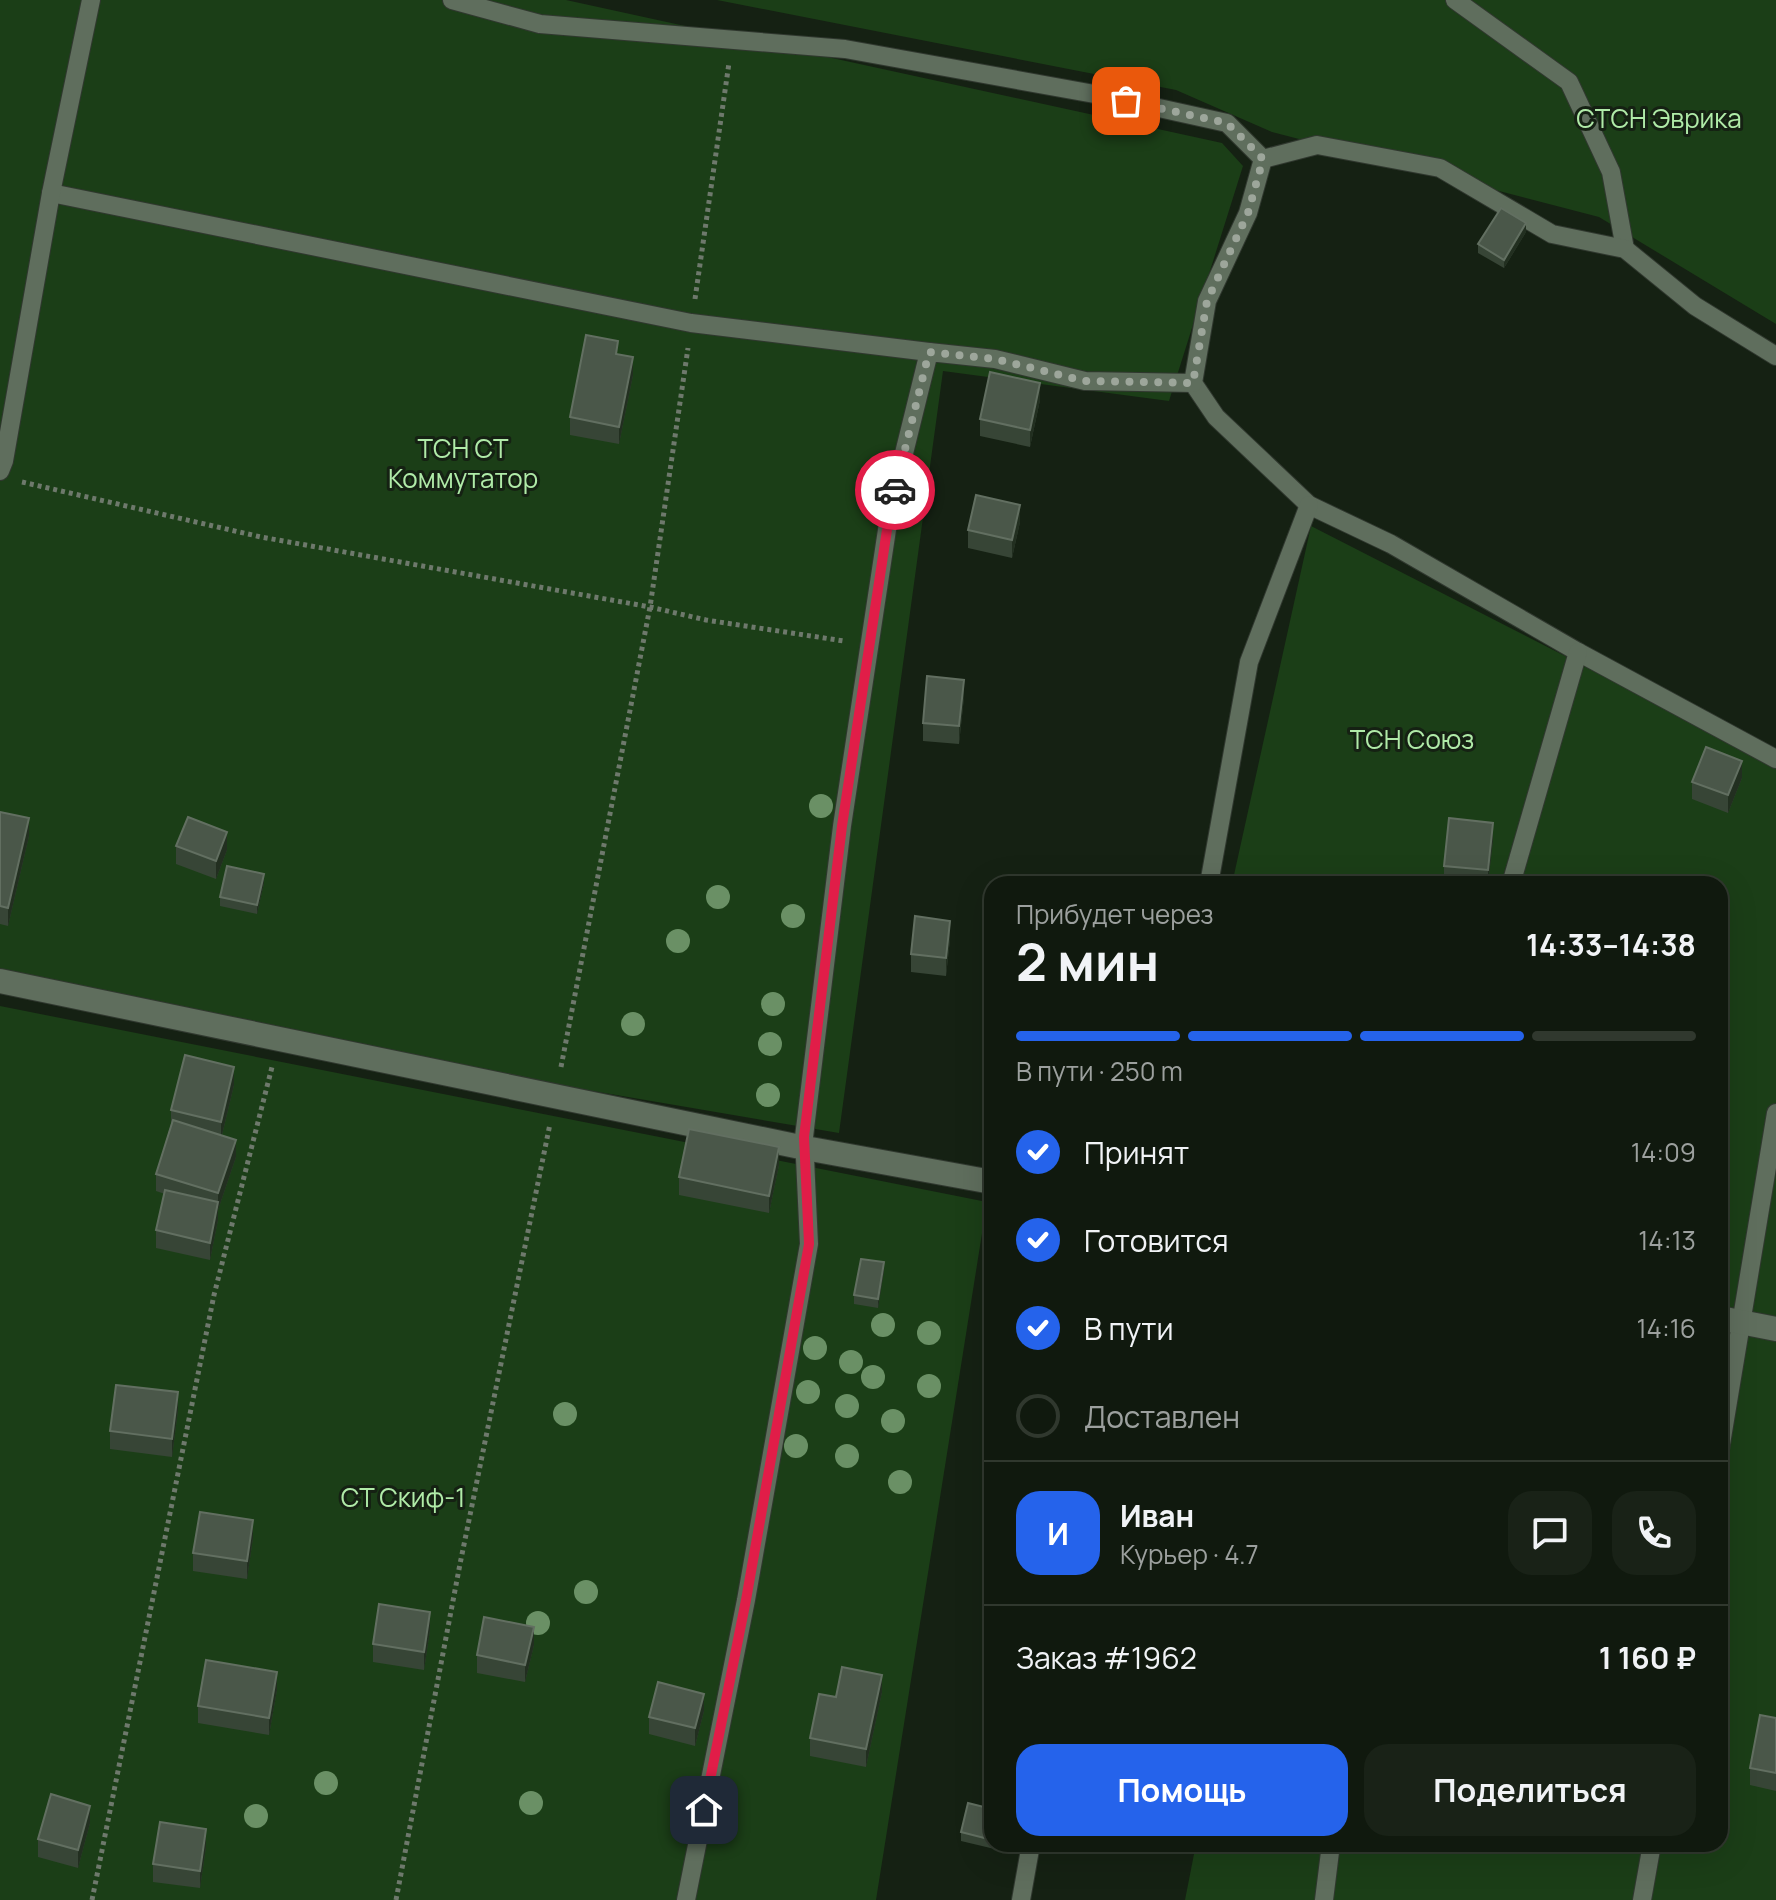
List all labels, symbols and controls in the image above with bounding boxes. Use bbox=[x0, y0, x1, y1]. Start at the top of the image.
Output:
pin bbox=[1092, 67, 1160, 135]
icon: bag bbox=[1104, 79, 1148, 123]
park label: СТСН Эврика bbox=[1576, 100, 1742, 136]
park label: ТСН СТ Коммутатор bbox=[388, 430, 538, 496]
courier bbox=[855, 450, 935, 530]
icon: car bbox=[873, 468, 917, 512]
park label: ТСН Союз bbox=[1350, 721, 1474, 757]
text: Прибудет через bbox=[1016, 896, 1214, 932]
text: 14:33–14:38 bbox=[1526, 924, 1696, 965]
text: 2 мин bbox=[1016, 926, 1159, 997]
text: В пути · 250 m bbox=[1016, 1053, 1183, 1089]
icon: check bbox=[1016, 1130, 1060, 1174]
text: Принят bbox=[1084, 1132, 1189, 1173]
text: 14:09 bbox=[1631, 1134, 1696, 1170]
icon: check bbox=[1016, 1218, 1060, 1262]
text: Готовится bbox=[1084, 1220, 1229, 1261]
text: 14:13 bbox=[1638, 1222, 1696, 1258]
icon: check bbox=[1016, 1306, 1060, 1350]
text: В пути bbox=[1084, 1308, 1174, 1349]
text: 14:16 bbox=[1636, 1310, 1696, 1346]
text: Доставлен bbox=[1084, 1396, 1240, 1437]
park label: СТ Скиф-1 bbox=[341, 1479, 465, 1515]
button: chat bbox=[1508, 1491, 1592, 1575]
button: phone bbox=[1612, 1491, 1696, 1575]
text: Иван bbox=[1120, 1495, 1194, 1536]
text: И bbox=[1047, 1513, 1069, 1554]
text: Курьер · 4.7 bbox=[1120, 1536, 1259, 1572]
text: Заказ #1962 bbox=[1016, 1637, 1197, 1678]
text: 1 160 ₽ bbox=[1599, 1637, 1696, 1678]
button: Помощь bbox=[1016, 1744, 1348, 1836]
button: Поделиться bbox=[1364, 1744, 1696, 1836]
pin bbox=[670, 1776, 738, 1844]
icon: home bbox=[682, 1788, 726, 1832]

